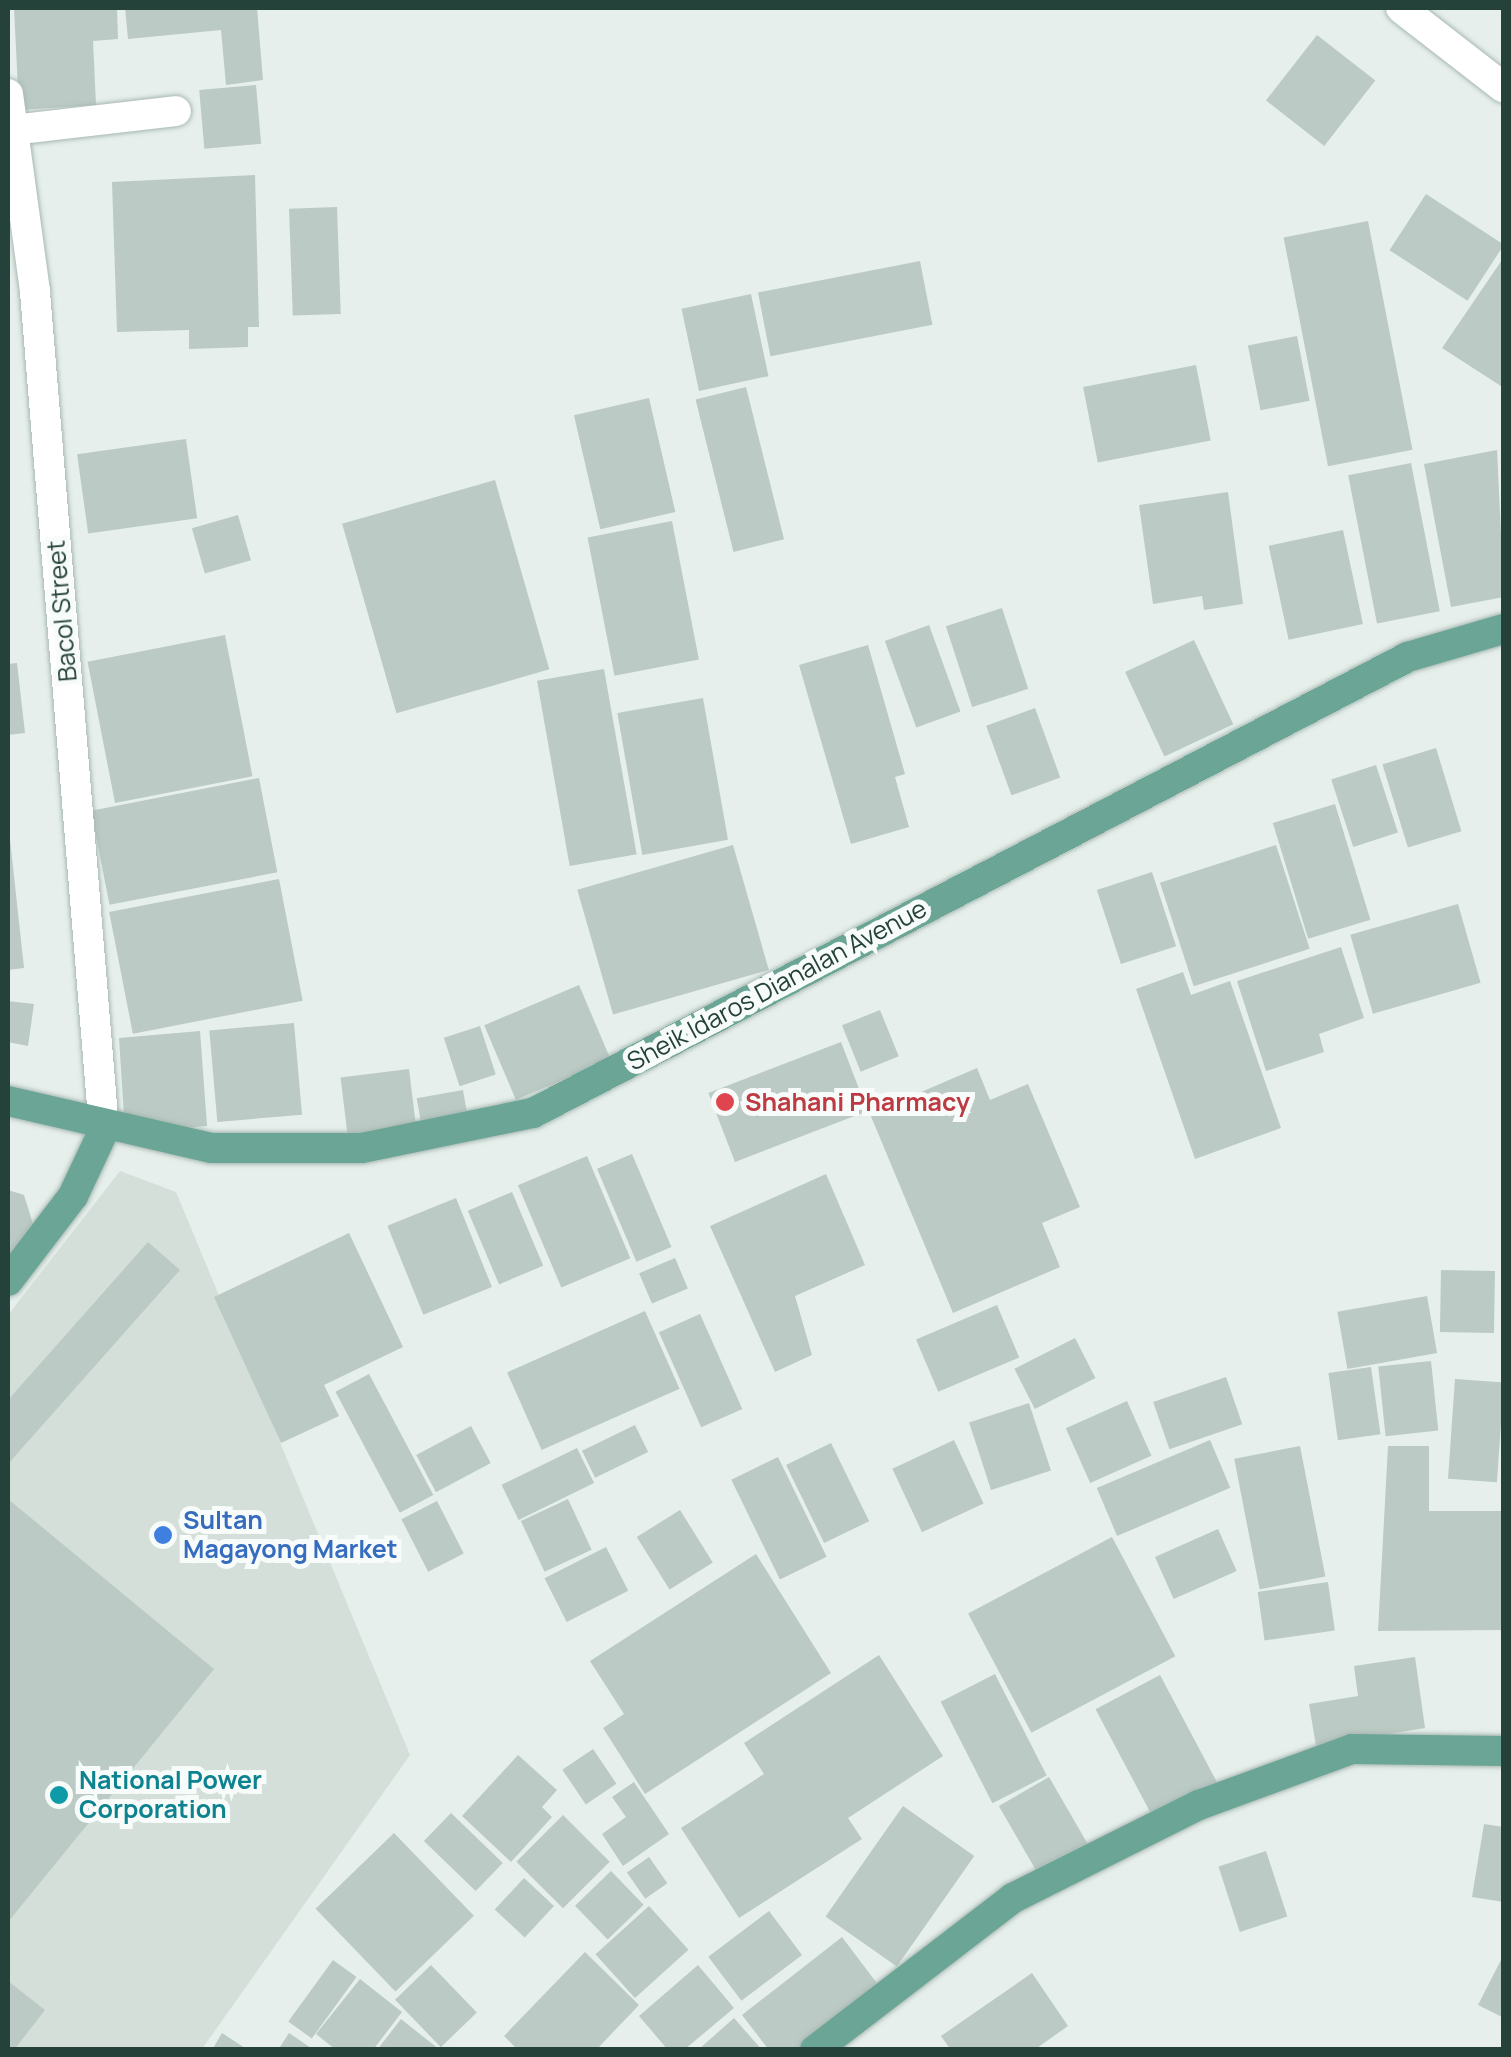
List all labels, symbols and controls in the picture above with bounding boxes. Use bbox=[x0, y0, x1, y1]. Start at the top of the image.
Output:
street label: Bacol Street bbox=[41, 539, 83, 683]
street label: Sheik Idaros Dianalan Avenue bbox=[622, 893, 932, 1077]
place label: Shahani Pharmacy bbox=[745, 1087, 970, 1117]
marker: Shahani Pharmacy bbox=[714, 1091, 736, 1113]
place label: Sultan Magayong Market bbox=[183, 1506, 398, 1565]
marker: Sultan Magayong Market bbox=[152, 1524, 174, 1546]
place label: National Power Corporation bbox=[79, 1766, 262, 1825]
marker: National Power Corporation bbox=[48, 1784, 70, 1806]

